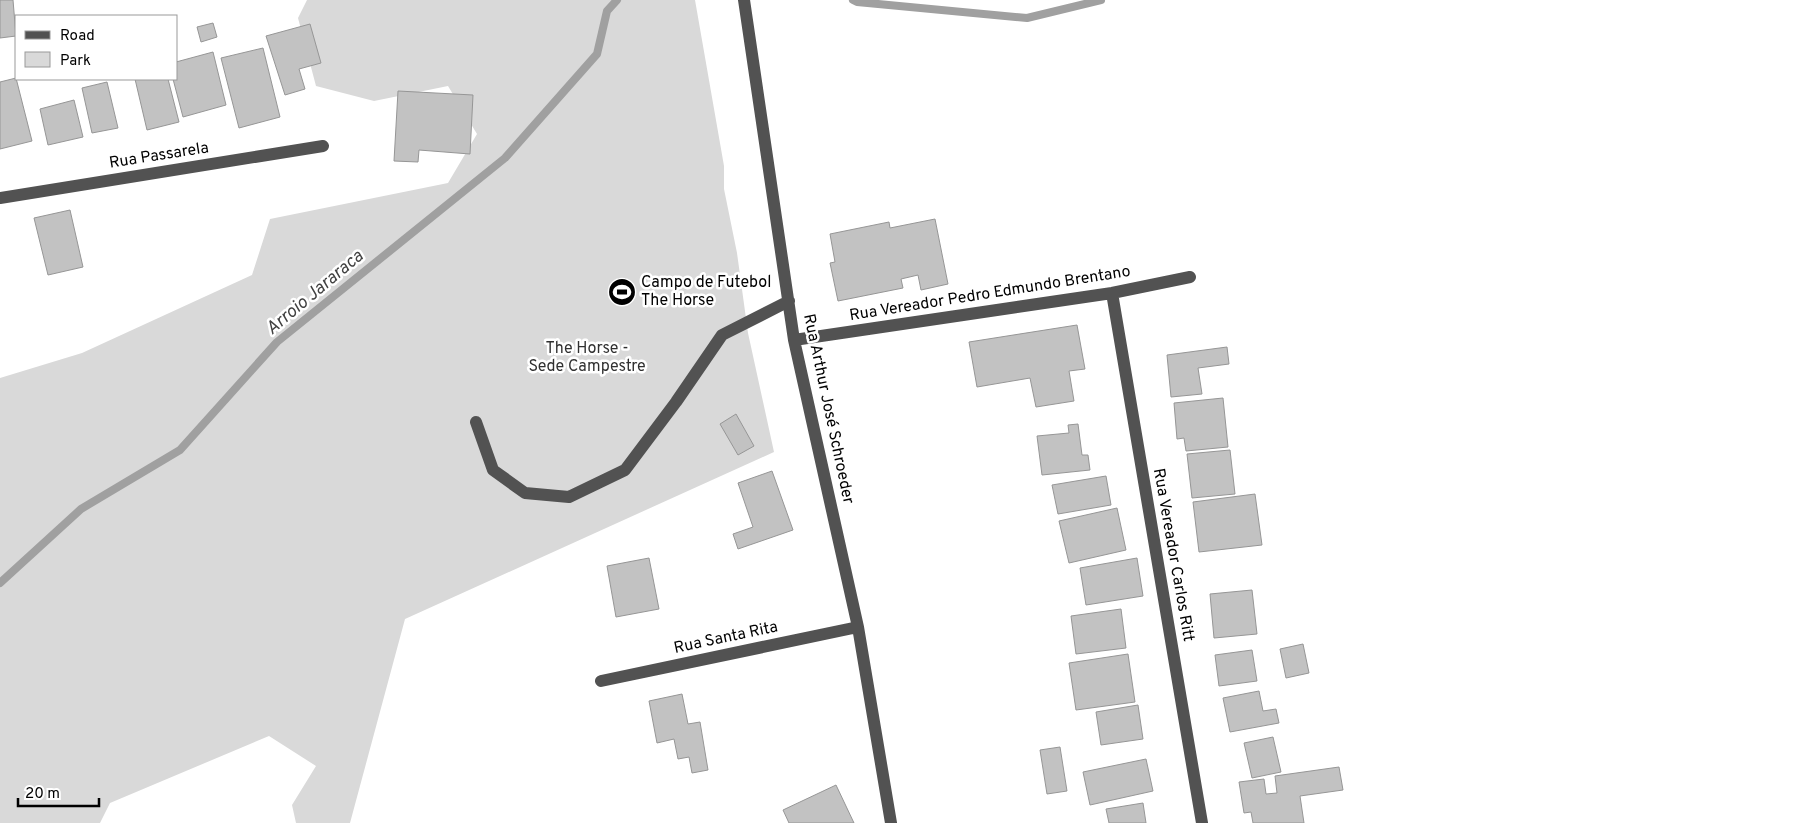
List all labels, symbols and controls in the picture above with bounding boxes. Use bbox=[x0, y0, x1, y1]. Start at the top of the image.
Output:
legend bbox=[15, 15, 178, 80]
text: Road bbox=[60, 27, 95, 46]
text: Park bbox=[60, 52, 91, 71]
street label: Rua Passarela bbox=[108, 138, 210, 174]
water label: Arroio Jararaca bbox=[261, 245, 369, 341]
street label: Rua Vereador Pedro Edmundo Brentano bbox=[848, 262, 1132, 326]
place label: Campo de Futebol The Horse bbox=[641, 273, 771, 311]
sports icon: Campo de Futebol The Horse bbox=[607, 277, 637, 307]
street label: Rua Arthur José Schroeder bbox=[798, 312, 858, 506]
park label: The Horse - Sede Campestre bbox=[528, 339, 646, 377]
street label: Rua Vereador Carlos Ritt bbox=[1148, 467, 1198, 643]
street label: Rua Santa Rita bbox=[672, 617, 780, 659]
scale bar bbox=[18, 776, 99, 808]
text: 20 m bbox=[25, 785, 60, 804]

